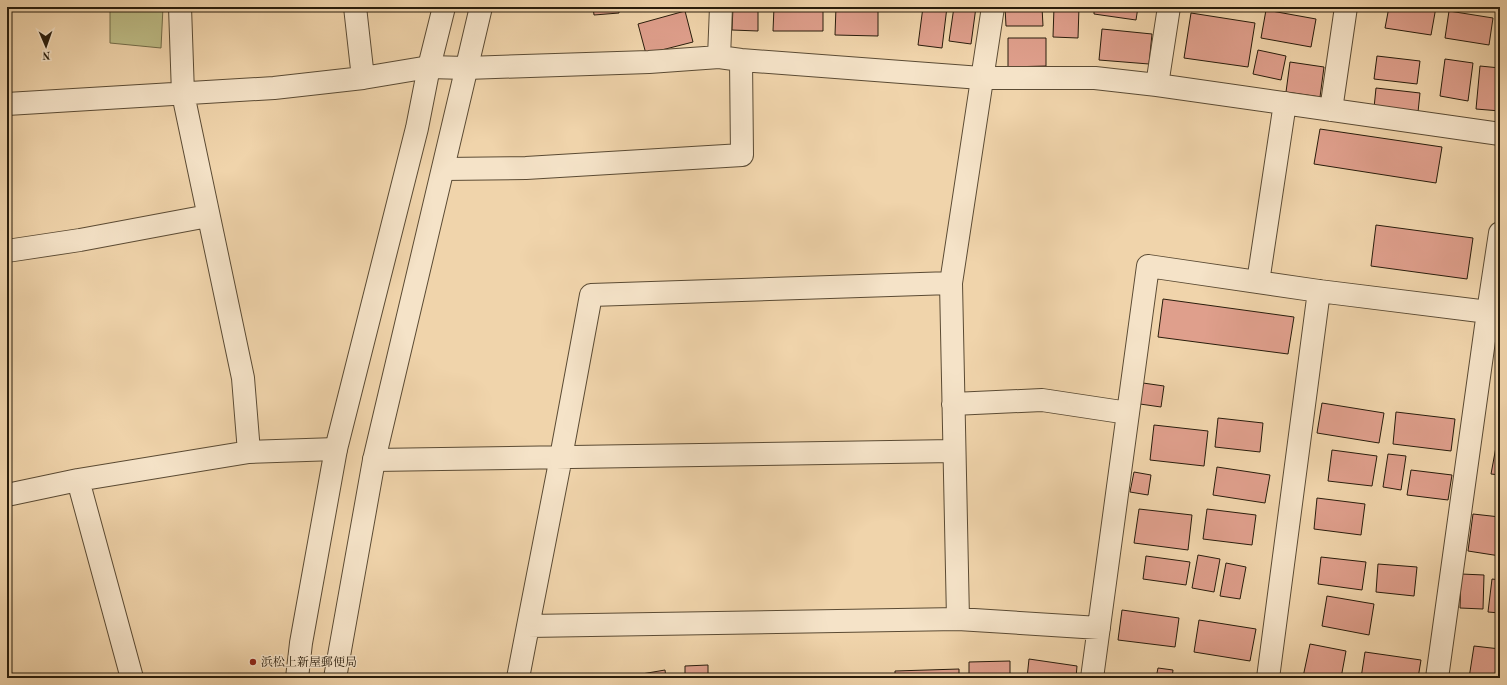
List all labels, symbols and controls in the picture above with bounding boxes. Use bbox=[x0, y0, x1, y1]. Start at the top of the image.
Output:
north arrow bbox=[26, 26, 66, 66]
text: N bbox=[41, 49, 51, 60]
place label: 浜松上新屋郵便局 bbox=[261, 655, 357, 669]
marker: 浜松上新屋郵便局 bbox=[248, 657, 258, 667]

